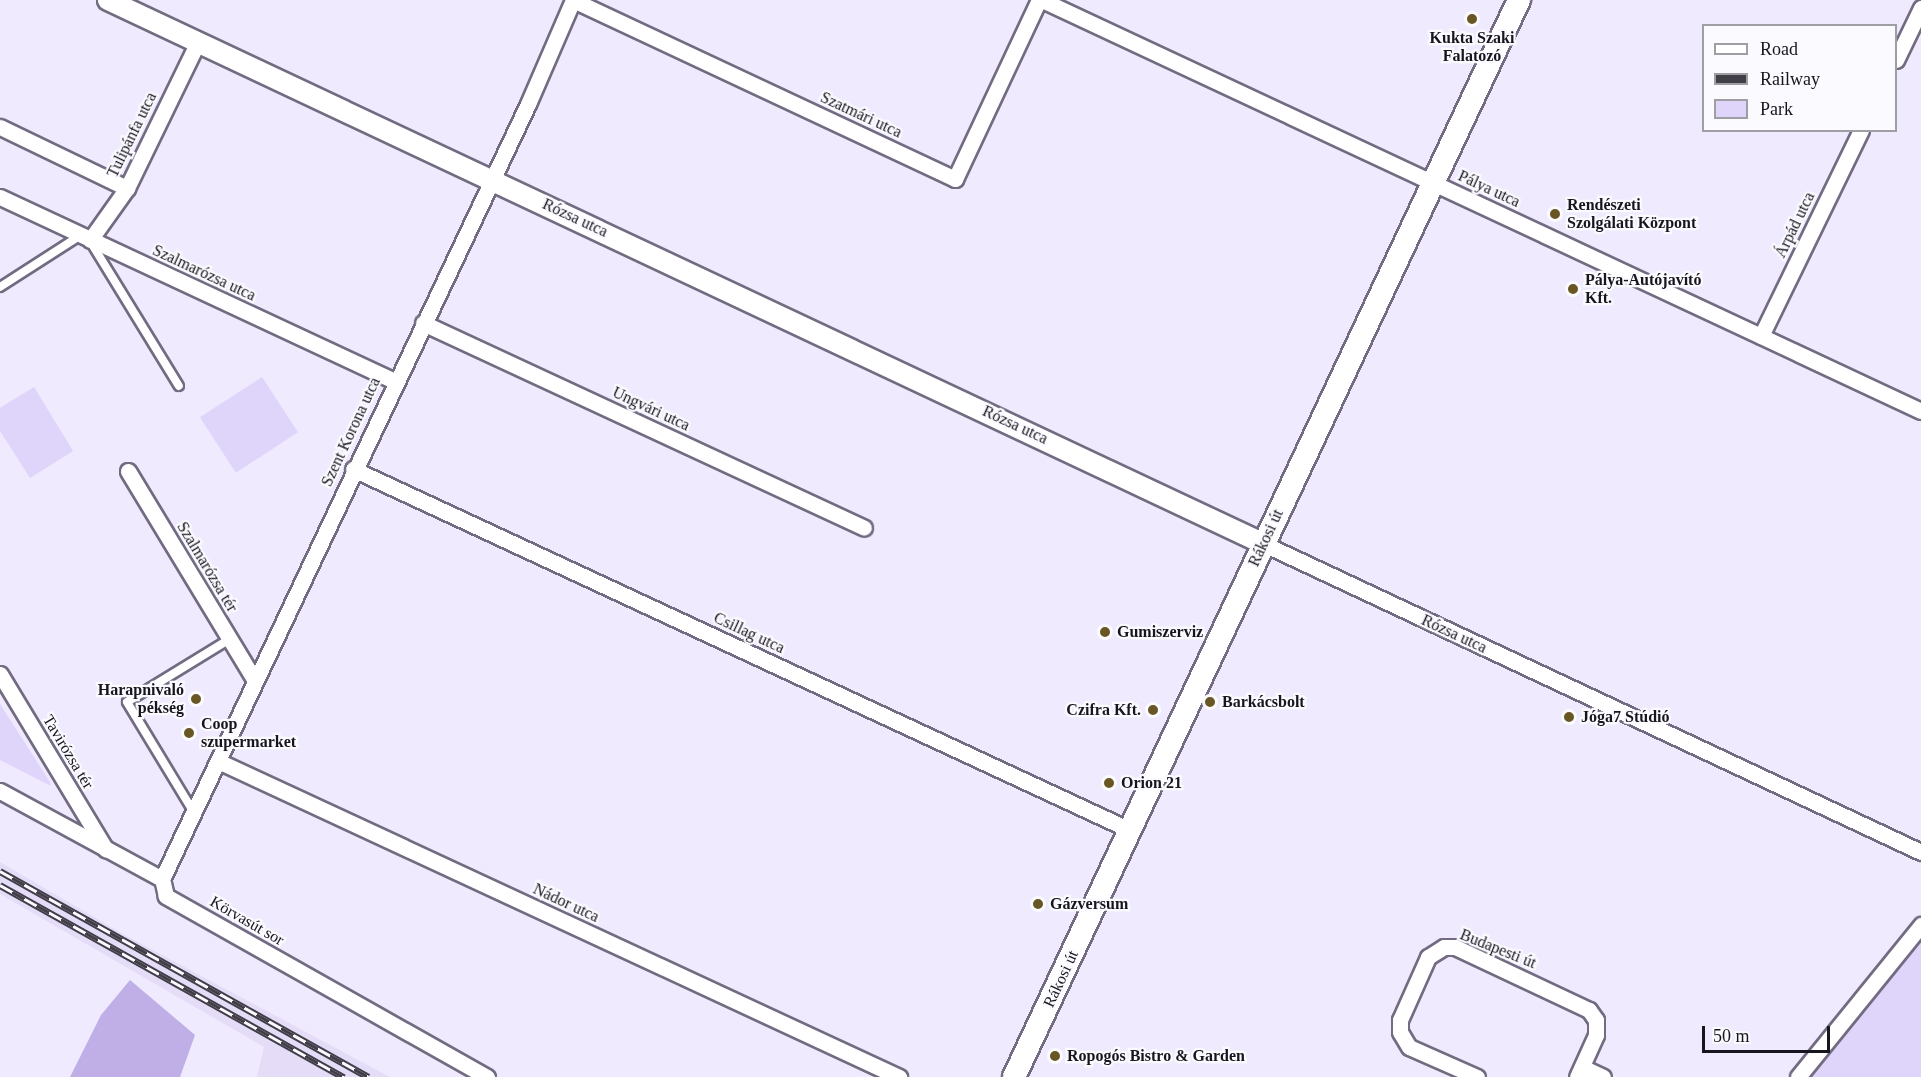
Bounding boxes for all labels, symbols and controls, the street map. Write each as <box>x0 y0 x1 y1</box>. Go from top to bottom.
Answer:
marker: Kukta Szaki Falatozó <box>1465 12 1479 26</box>
legend <box>1702 24 1897 132</box>
place label: Kukta Szaki Falatozó <box>1430 28 1514 66</box>
text: Road <box>1760 39 1798 59</box>
text: Railway <box>1760 69 1820 89</box>
street label: Szatmári utca <box>817 88 905 142</box>
street label: Tulipánfa utca <box>103 89 161 181</box>
text: Park <box>1760 99 1793 119</box>
street label: Pálya utca <box>1455 166 1523 212</box>
street label: Árpád utca <box>1771 189 1819 261</box>
street label: Rózsa utca <box>539 195 611 241</box>
place label: Rendészeti Szolgálati Központ <box>1567 195 1696 233</box>
marker: Rendészeti Szolgálati Központ <box>1548 207 1562 221</box>
street label: Szalmarózsa utca <box>149 241 259 305</box>
place label: Pálya-Autójavító Kft. <box>1585 270 1701 308</box>
marker: Pálya-Autójavító Kft. <box>1566 282 1580 296</box>
street label: Szent Korona utca <box>317 374 385 490</box>
street label: Ungvári utca <box>609 383 693 435</box>
street label: Rózsa utca <box>979 402 1051 448</box>
street label: Rákosi út <box>1244 506 1288 570</box>
street label: Szalmarózsa tér <box>173 518 241 616</box>
street label: Csillag utca <box>711 608 787 658</box>
street label: Rózsa utca <box>1418 611 1490 657</box>
place label: Gumiszerviz <box>1117 622 1203 642</box>
marker: Gumiszerviz <box>1098 625 1112 639</box>
place label: Harapnivaló pékség <box>98 680 184 718</box>
marker: Harapnivaló pékség <box>189 692 203 706</box>
place label: Barkácsbolt <box>1222 692 1305 712</box>
marker: Barkácsbolt <box>1203 695 1217 709</box>
place label: Czifra Kft. <box>1066 700 1141 720</box>
marker: Czifra Kft. <box>1146 703 1160 717</box>
place label: Jóga7 Stúdió <box>1581 707 1669 727</box>
marker: Jóga7 Stúdió <box>1562 710 1576 724</box>
street label: Tavirózsa tér <box>38 712 98 792</box>
place label: Coop szupermarket <box>201 714 296 752</box>
marker: Coop szupermarket <box>182 726 196 740</box>
place label: Orion 21 <box>1121 773 1182 793</box>
marker: Orion 21 <box>1102 776 1116 790</box>
street label: Nádor utca <box>530 879 602 927</box>
street label: Körvasút sor <box>207 892 287 950</box>
place label: Gázversum <box>1050 894 1128 914</box>
marker: Gázversum <box>1031 897 1045 911</box>
street label: Budapesti út <box>1457 925 1539 973</box>
street label: Rákosi út <box>1039 947 1083 1011</box>
scale bar <box>1705 1014 1832 1052</box>
text: 50 m <box>1713 1026 1750 1046</box>
place label: Ropogós Bistro & Garden <box>1067 1046 1245 1066</box>
marker: Ropogós Bistro & Garden <box>1048 1049 1062 1063</box>

